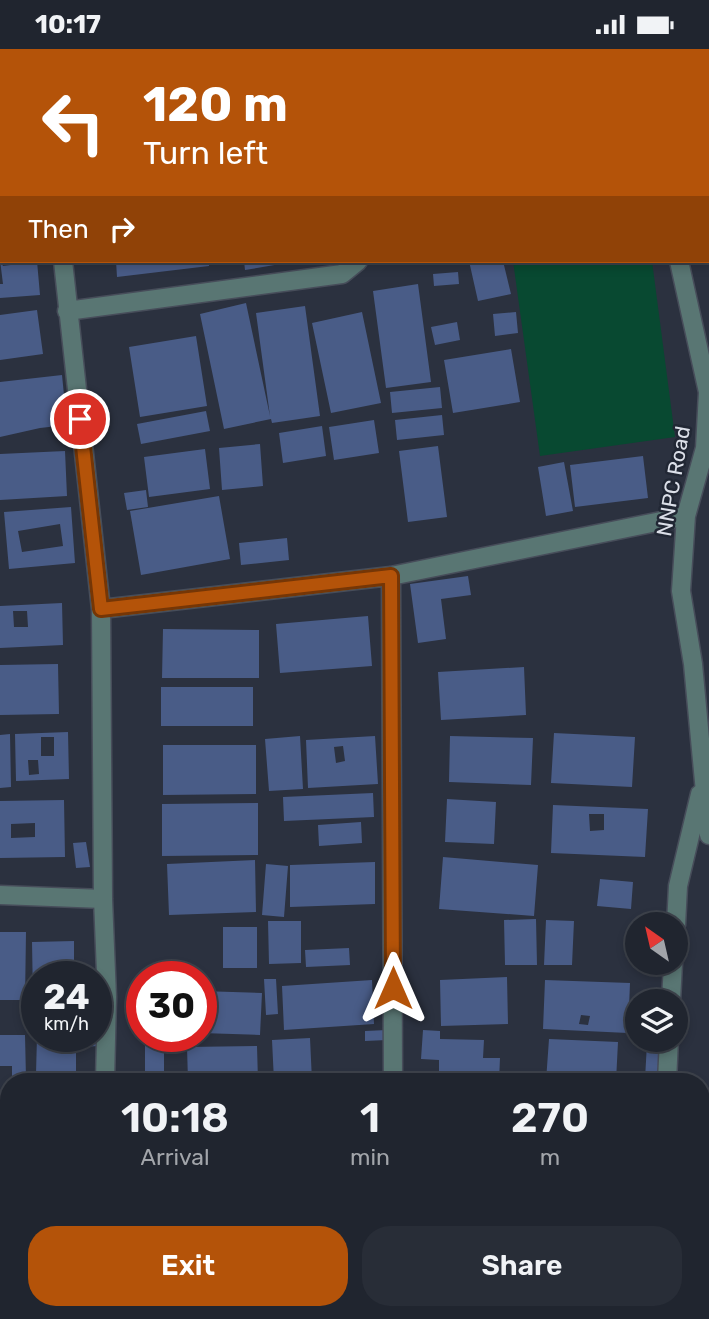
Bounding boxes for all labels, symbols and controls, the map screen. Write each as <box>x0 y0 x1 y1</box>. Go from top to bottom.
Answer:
text: 10:17 <box>35 9 101 40</box>
text: 120 m <box>143 75 288 133</box>
icon: left <box>28 77 119 168</box>
text: Turn left <box>143 134 268 172</box>
icon: right <box>103 210 141 248</box>
text: Then <box>28 214 89 245</box>
pin <box>50 389 110 449</box>
icon: arrive <box>61 400 99 438</box>
street label: NNPC Road <box>651 424 695 538</box>
north arrow <box>625 912 688 975</box>
map controls <box>625 912 688 1052</box>
position arrow <box>356 951 430 1025</box>
speed limit sign: 30 <box>126 961 217 1052</box>
text: 24 <box>43 976 90 1018</box>
button: layers <box>625 989 688 1052</box>
text: km/h <box>44 1013 89 1035</box>
text: 10:18 <box>121 1093 229 1143</box>
text: 1 <box>360 1093 380 1143</box>
text: 270 <box>511 1093 589 1143</box>
text: Arrival <box>141 1143 210 1171</box>
text: min <box>350 1143 390 1171</box>
text: m <box>540 1143 560 1171</box>
button: Exit <box>28 1226 348 1306</box>
button: Share <box>362 1226 682 1306</box>

